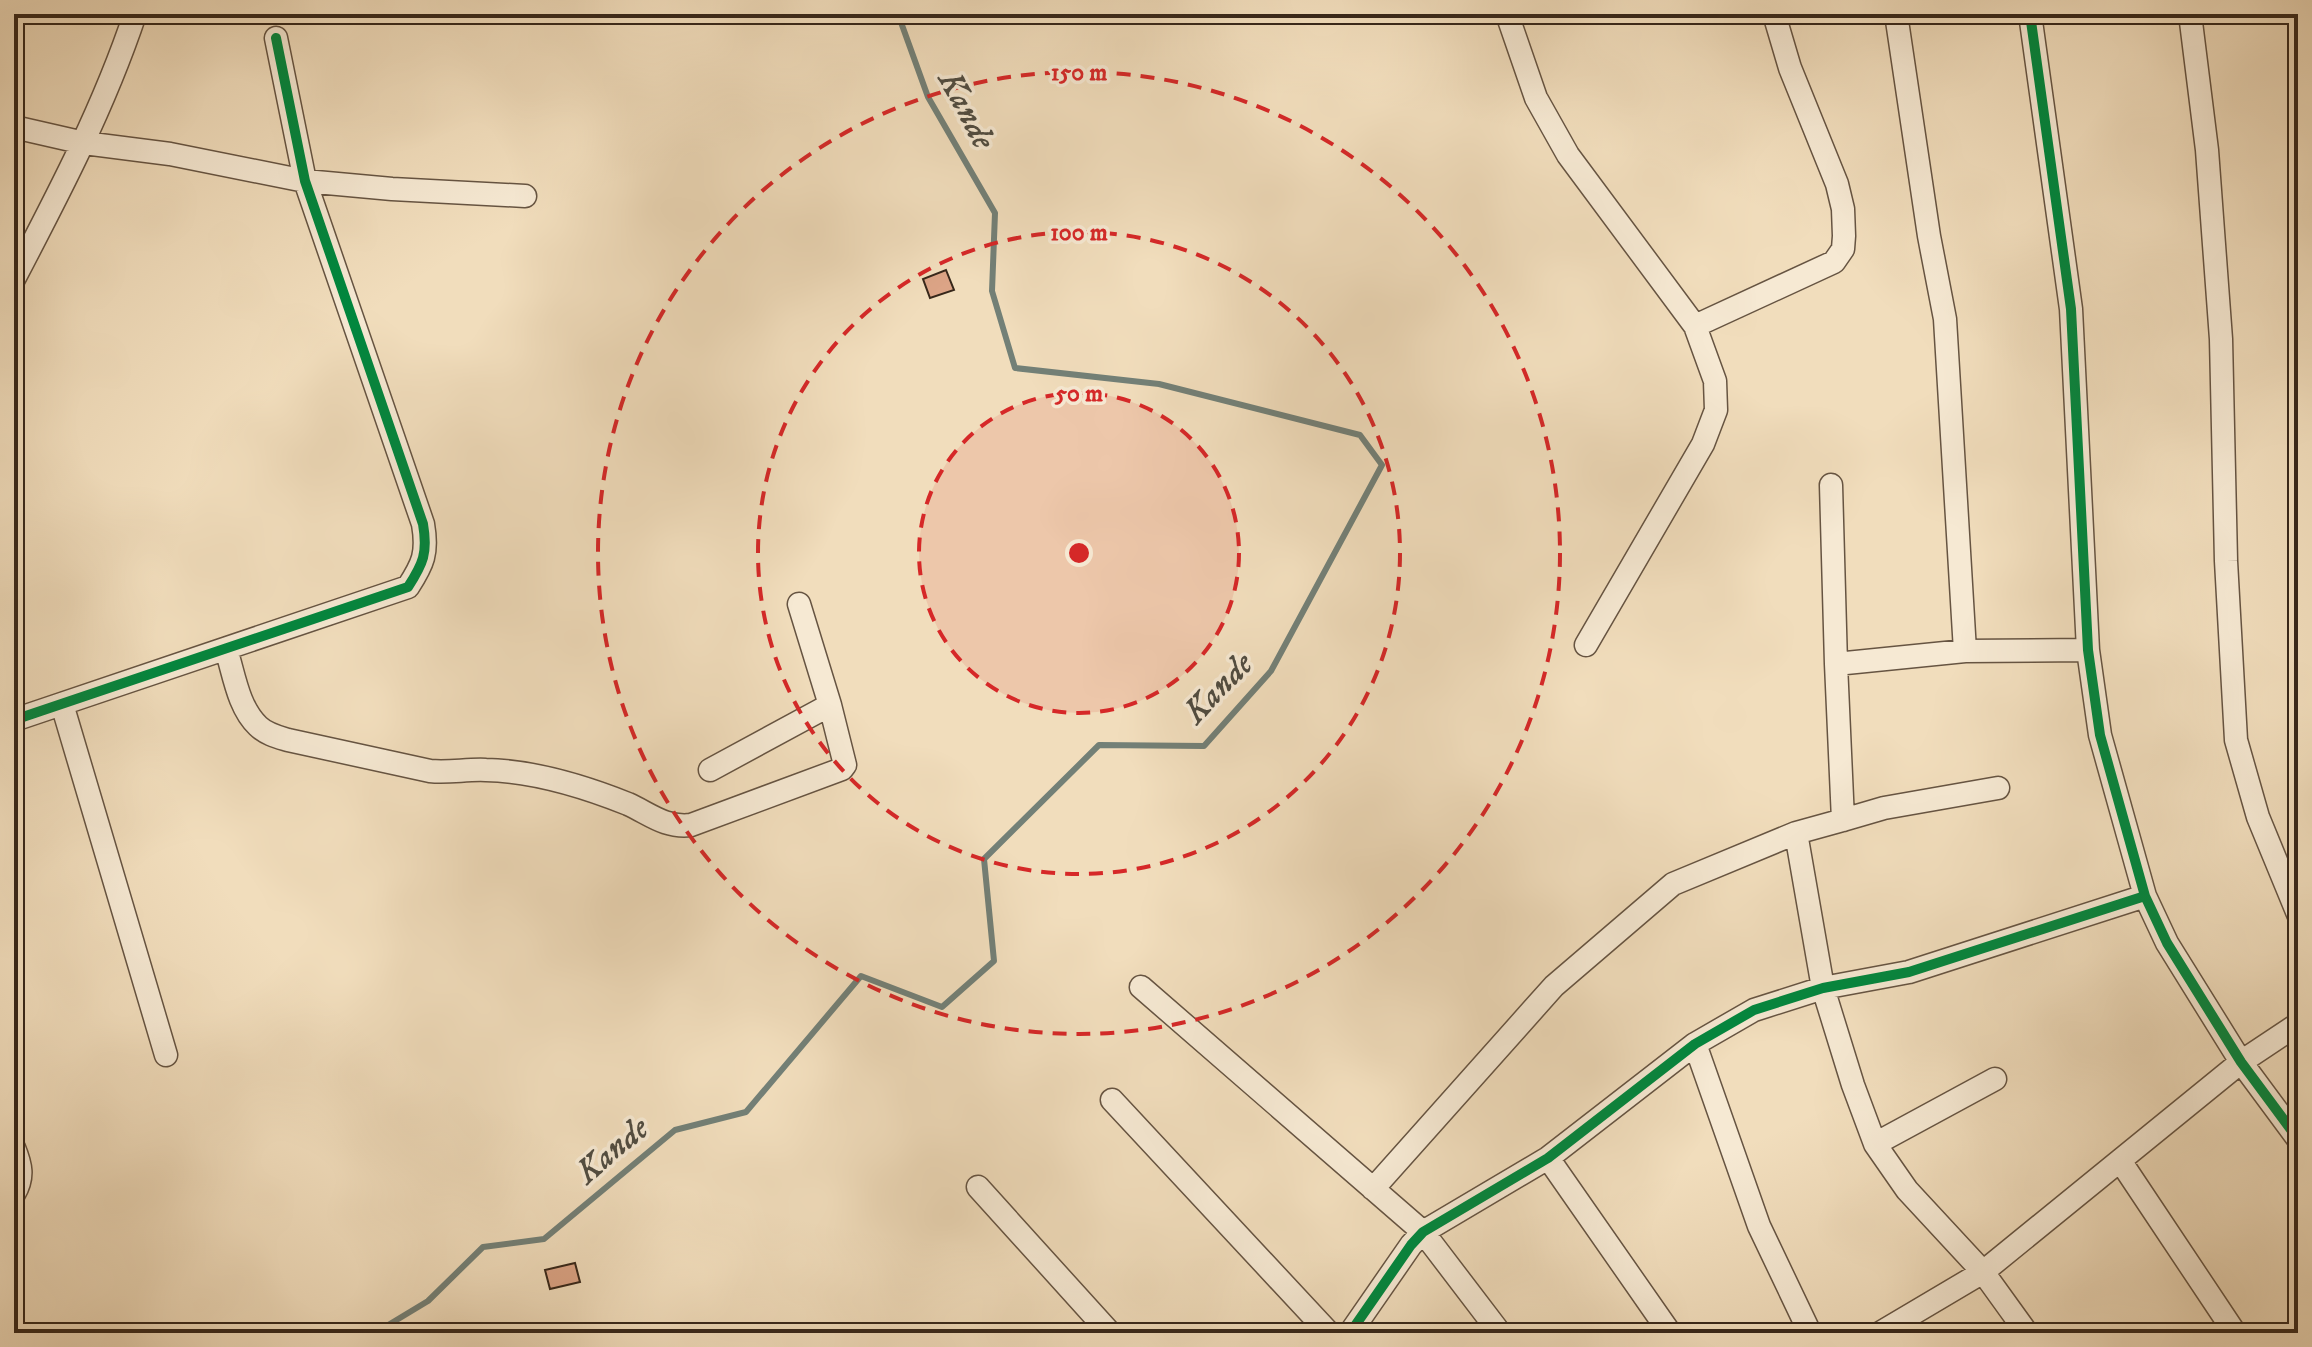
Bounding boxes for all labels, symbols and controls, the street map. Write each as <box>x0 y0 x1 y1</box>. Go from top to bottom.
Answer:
text: 150 m <box>1051 58 1107 88</box>
water label: Kande <box>928 63 1005 158</box>
text: 100 m <box>1050 218 1108 248</box>
text: 50 m <box>1054 379 1103 409</box>
centre of rings <box>1065 539 1093 567</box>
water label: Kande <box>1174 643 1263 734</box>
water label: Kande <box>566 1107 659 1194</box>

